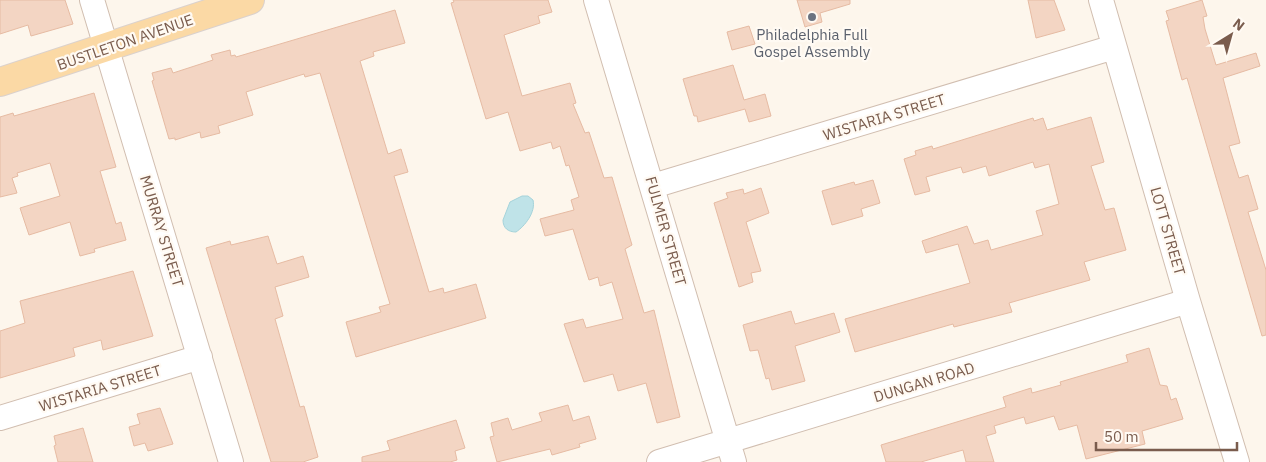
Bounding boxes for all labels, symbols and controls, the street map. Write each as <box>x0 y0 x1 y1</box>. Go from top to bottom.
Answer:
street label: BUSTLETON AVENUE <box>54 10 196 74</box>
north arrow <box>1206 10 1256 60</box>
marker: Philadelphia Full Gospel Assembly <box>806 11 818 23</box>
text: N <box>1229 14 1248 35</box>
place label: Philadelphia Full Gospel Assembly <box>754 25 871 61</box>
street label: WISTARIA STREET <box>821 89 948 145</box>
street label: MURRAY STREET <box>136 173 188 289</box>
street label: FULMER STREET <box>641 174 691 288</box>
street label: LOTT STREET <box>1146 185 1190 278</box>
street label: DUNGAN ROAD <box>871 358 977 406</box>
street label: WISTARIA STREET <box>37 360 164 416</box>
scale bar <box>1096 420 1237 452</box>
text: 50 m <box>1104 427 1139 446</box>

